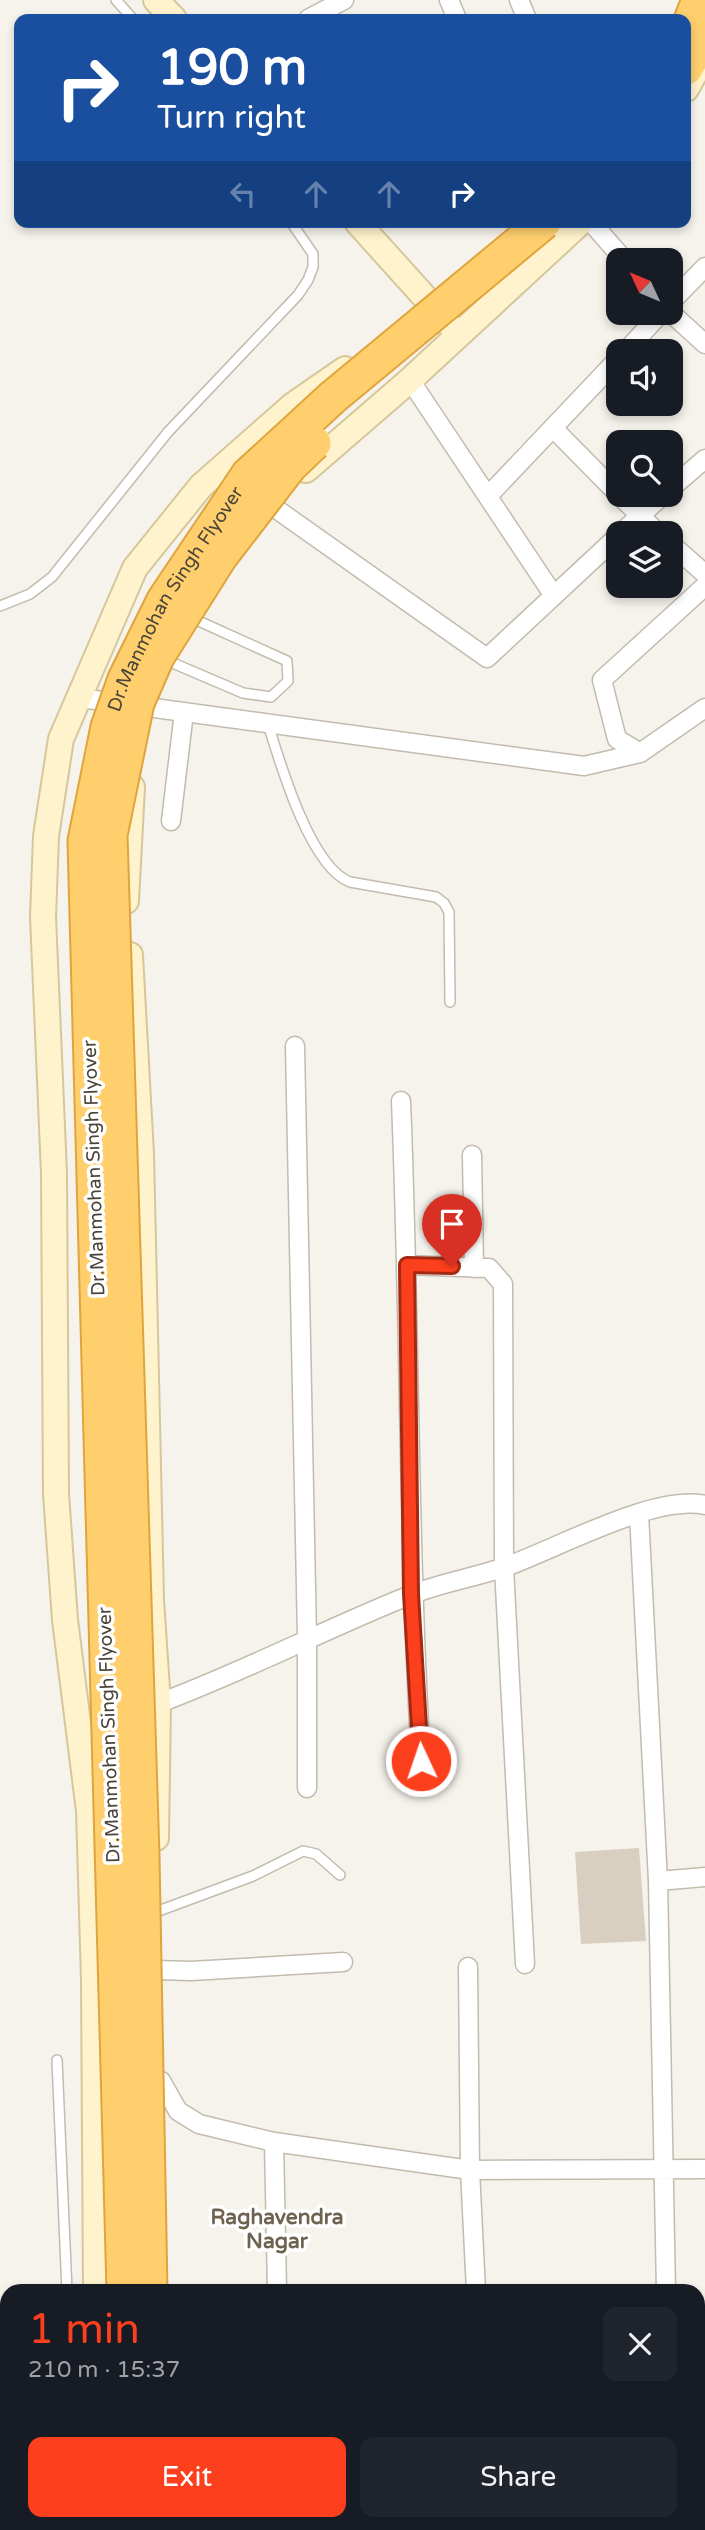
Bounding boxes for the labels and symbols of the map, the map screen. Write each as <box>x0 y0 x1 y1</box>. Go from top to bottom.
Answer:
north arrow <box>606 248 682 326</box>
street label: Dr.Manmohan Singh Flyover <box>103 482 248 715</box>
street label: Dr.Manmohan Singh Flyover <box>79 1039 109 1296</box>
pin <box>422 1194 482 1266</box>
street label: Dr.Manmohan Singh Flyover <box>94 1606 124 1863</box>
position arrow <box>384 1724 458 1798</box>
district label: Raghavendra Nagar <box>210 2205 344 2254</box>

